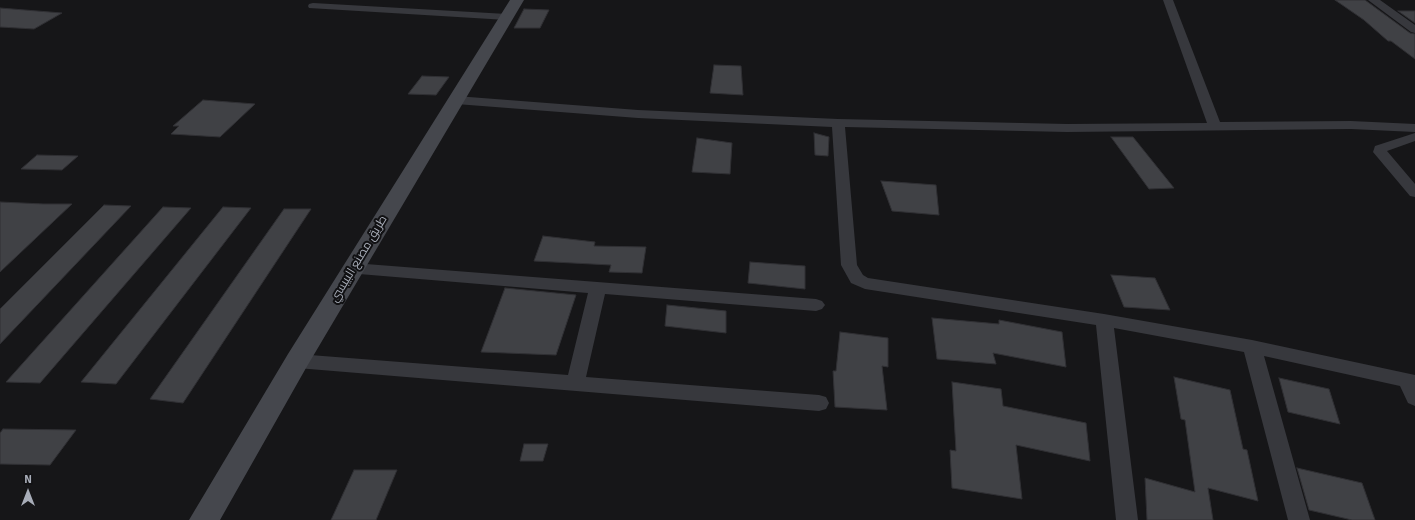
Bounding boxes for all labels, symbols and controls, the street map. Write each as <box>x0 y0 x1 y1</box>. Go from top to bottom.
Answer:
street label: طريق مصنع البيبسي <box>327 213 391 305</box>
north arrow <box>8 472 48 512</box>
text: N <box>24 473 32 486</box>

